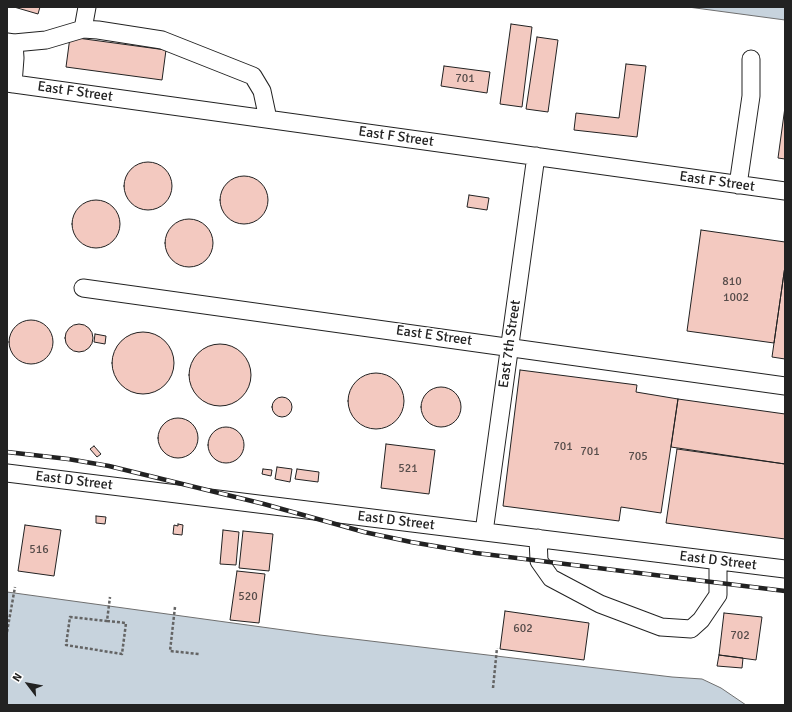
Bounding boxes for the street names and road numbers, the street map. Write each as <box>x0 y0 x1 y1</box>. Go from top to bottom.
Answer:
street label: East F Street <box>36 78 114 106</box>
street label: East F Street <box>357 123 435 151</box>
street label: East F Street <box>678 168 756 196</box>
street label: East 7th Street <box>496 299 524 389</box>
street label: East E Street <box>395 322 473 350</box>
street label: East D Street <box>34 468 114 494</box>
street label: East D Street <box>356 508 436 534</box>
street label: East D Street <box>678 548 758 574</box>

